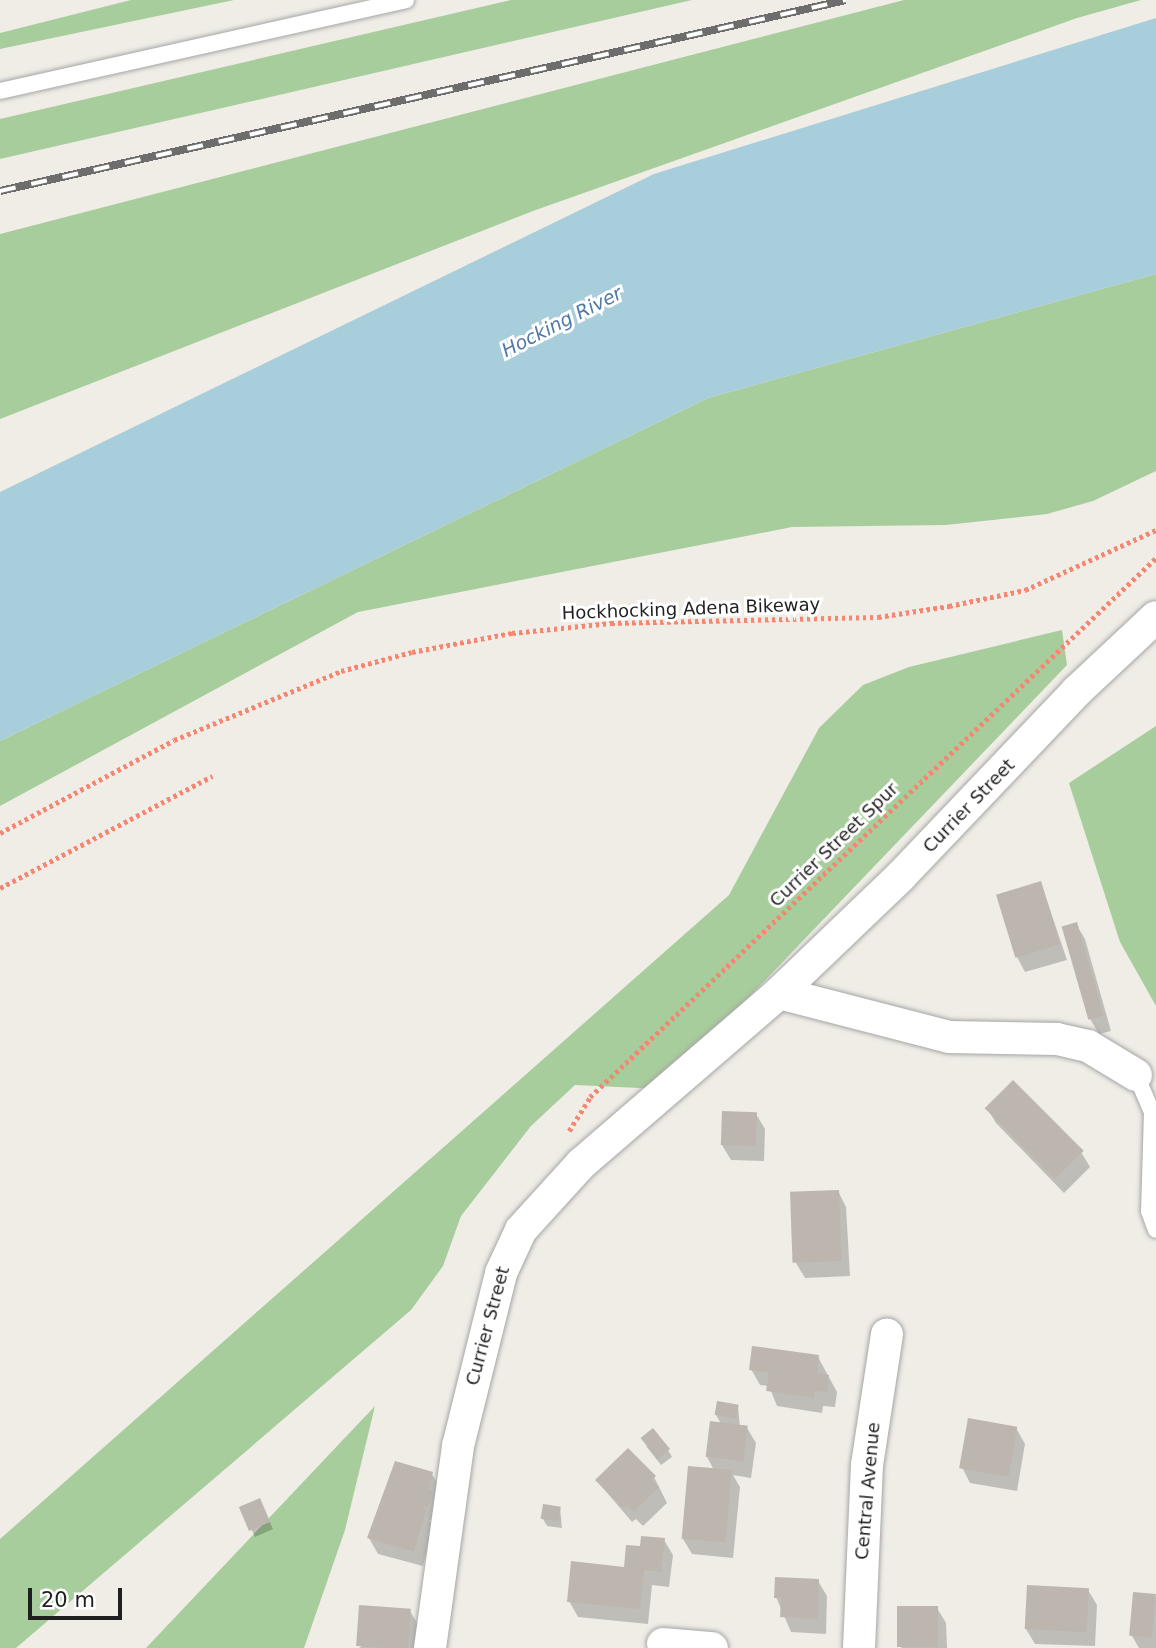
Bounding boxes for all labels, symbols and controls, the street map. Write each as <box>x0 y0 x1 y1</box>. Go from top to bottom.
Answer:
water label: Hocking River <box>498 282 626 362</box>
street label: Hockhocking Adena Bikeway <box>561 594 821 624</box>
street label: Currier Street <box>919 754 1019 858</box>
street label: Currier Street Spur <box>765 778 903 912</box>
street label: Currier Street <box>462 1264 514 1388</box>
street label: Central Avenue <box>851 1421 885 1561</box>
scale bar <box>32 1574 126 1618</box>
text: 20 m <box>41 1588 95 1612</box>

